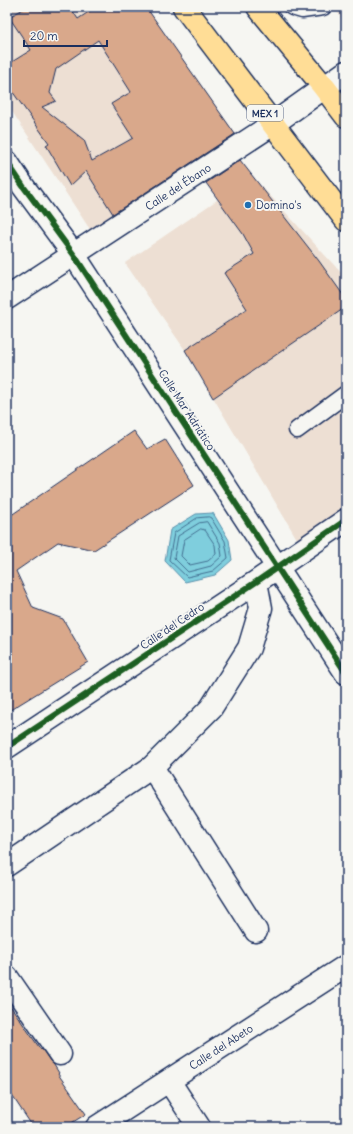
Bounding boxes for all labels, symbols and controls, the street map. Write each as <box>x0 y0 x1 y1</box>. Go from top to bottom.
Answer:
scale bar <box>24 22 107 48</box>
text: 20 m <box>30 28 58 43</box>
road number: MEX 1 <box>247 105 283 121</box>
street label: Calle del Ébano <box>142 160 214 213</box>
place label: Domino's <box>256 198 302 212</box>
marker: Domino's <box>243 200 253 210</box>
street label: Calle Mar Adriático <box>156 367 218 453</box>
street label: Calle del Cedro <box>137 599 207 653</box>
street label: Calle del Abeto <box>186 1021 256 1073</box>

